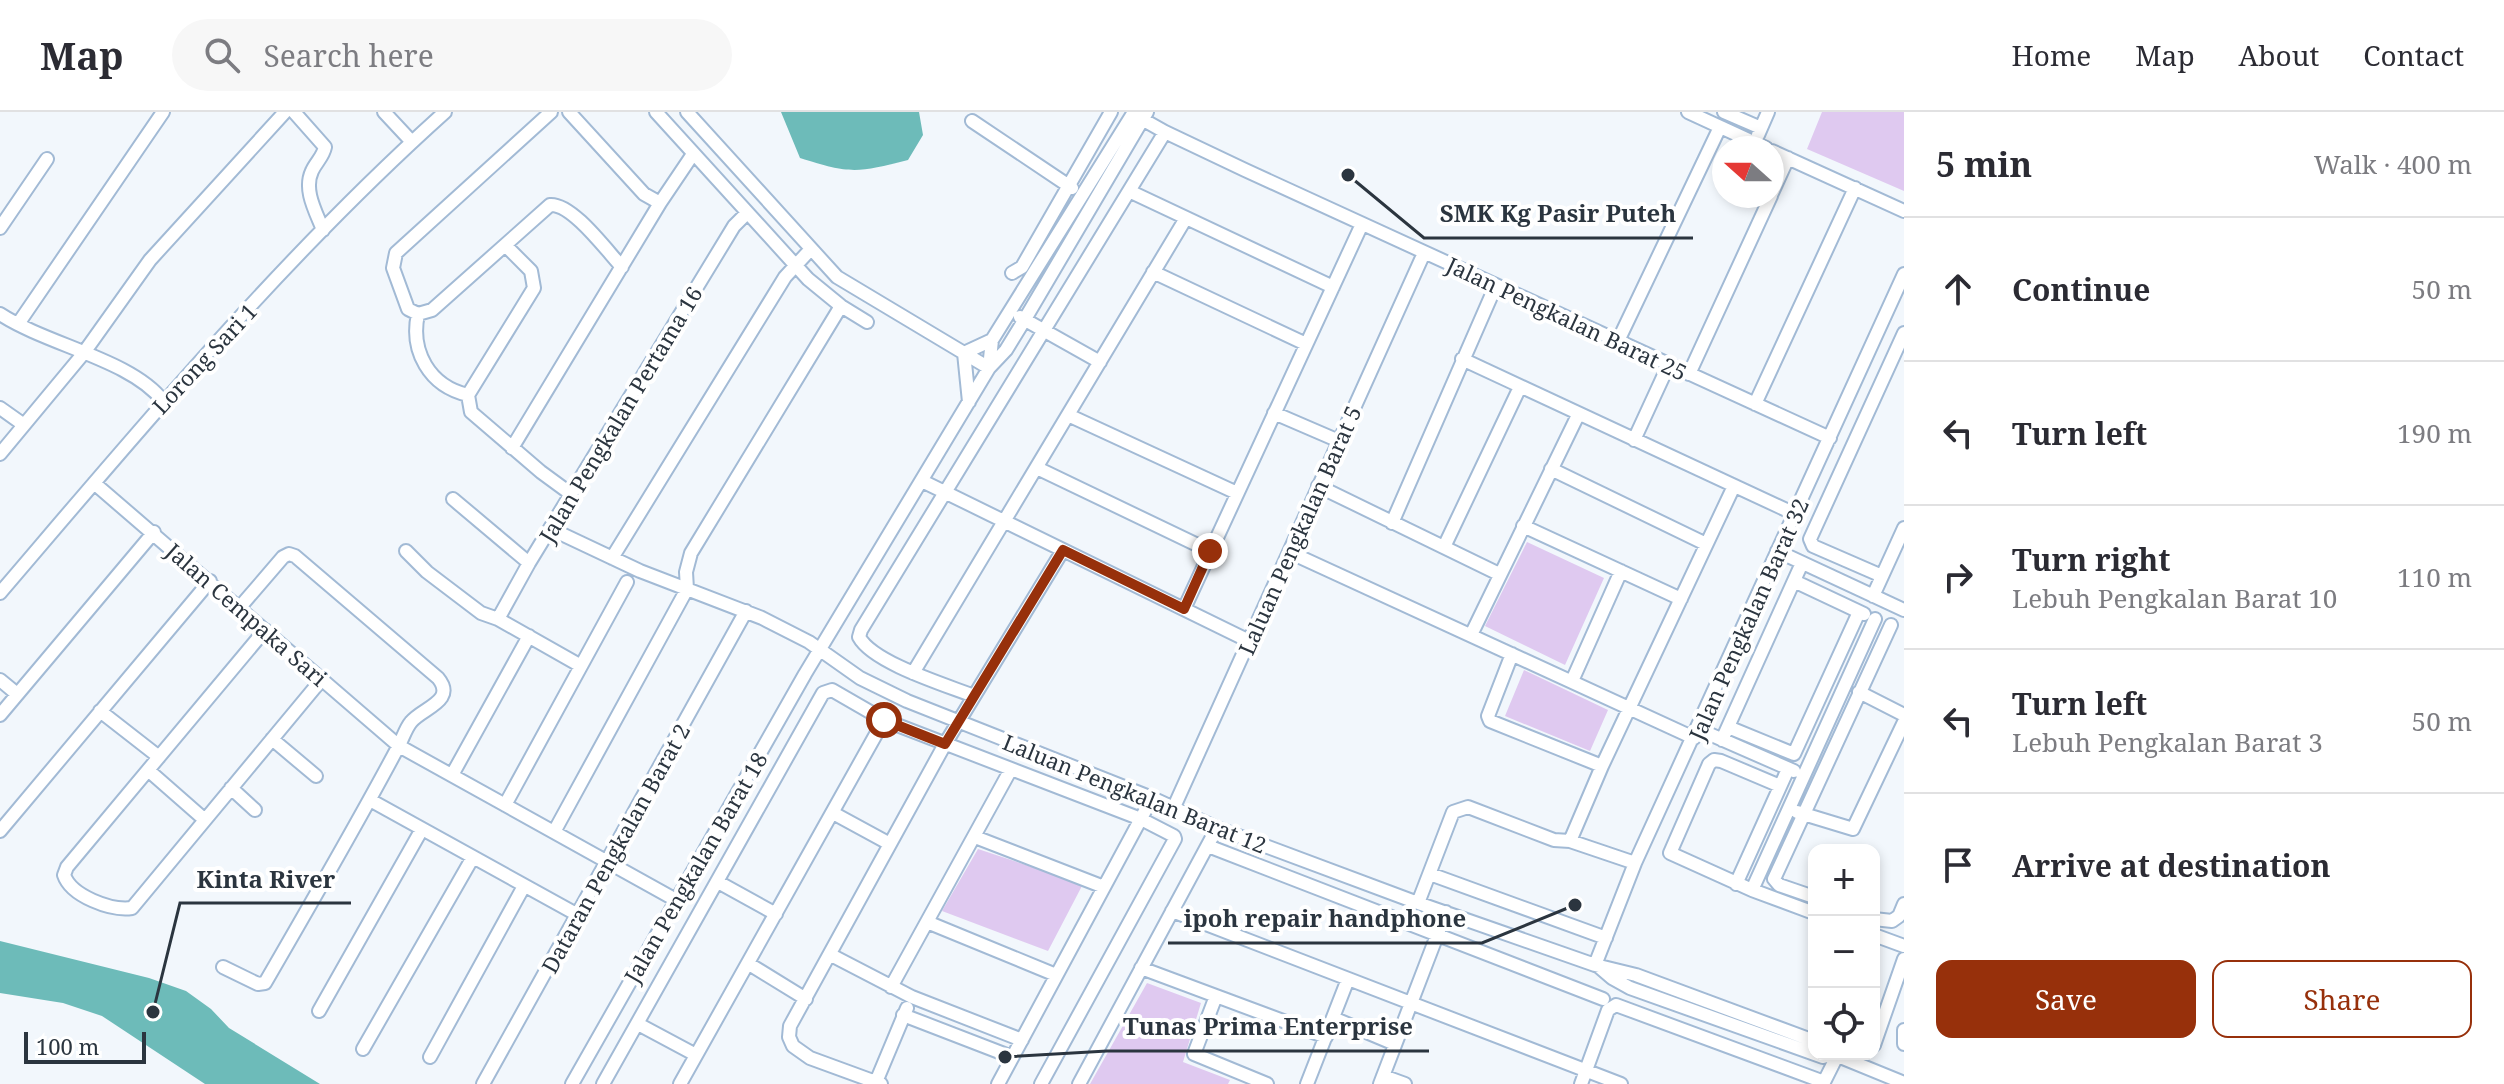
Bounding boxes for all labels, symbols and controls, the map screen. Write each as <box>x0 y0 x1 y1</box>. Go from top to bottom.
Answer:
search box <box>172 19 732 91</box>
text: Map <box>40 29 124 81</box>
icon: search <box>200 33 244 77</box>
text: Search here <box>264 35 434 76</box>
text: Home <box>2012 36 2091 74</box>
text: Map <box>2135 36 2195 74</box>
text: About <box>2239 36 2319 74</box>
text: Contact <box>2363 36 2464 74</box>
north arrow <box>1712 136 1784 208</box>
text: 5 min <box>1936 141 2032 187</box>
text: Walk · 400 m <box>2314 146 2472 182</box>
callout: SMK Kg Pasir Puteh <box>1424 190 1693 238</box>
text: SMK Kg Pasir Puteh <box>1440 196 1676 229</box>
street label: Jalan Pengkalan Barat 25 <box>1441 249 1692 387</box>
icon: ahead <box>1936 267 1980 311</box>
text: Continue <box>2012 269 2150 310</box>
text: 50 m <box>2412 271 2472 307</box>
street label: Jalan Pengkalan Pertama 16 <box>531 280 709 549</box>
street label: Lorong Sari 1 <box>145 296 263 420</box>
street label: Laluan Pengkalan Barat 5 <box>1230 401 1368 659</box>
icon: left <box>1936 411 1980 455</box>
text: Turn left <box>2012 413 2147 454</box>
text: 190 m <box>2397 415 2472 451</box>
street label: Jalan Pengkalan Barat 32 <box>1681 493 1815 746</box>
route end <box>1192 533 1228 569</box>
street label: Jalan Cempaka Sari <box>159 535 334 692</box>
text: Turn right <box>2012 539 2170 580</box>
icon: right <box>1936 555 1980 599</box>
text: 110 m <box>2397 559 2472 595</box>
text: Lebuh Pengkalan Barat 10 <box>2012 580 2337 616</box>
text: Turn left <box>2012 683 2147 724</box>
icon: left <box>1936 699 1980 743</box>
route start <box>866 702 902 738</box>
text: 50 m <box>2412 703 2472 739</box>
street label: Dataran Pengkalan Barat 2 <box>534 718 696 978</box>
text: Lebuh Pengkalan Barat 3 <box>2012 724 2323 760</box>
street label: Laluan Pengkalan Barat 12 <box>999 726 1271 860</box>
street label: Jalan Pengkalan Barat 18 <box>616 746 773 989</box>
icon: arrive <box>1936 843 1980 887</box>
map controls <box>1808 844 1880 1060</box>
button: + <box>1808 844 1880 916</box>
text: Arrive at destination <box>2012 845 2331 886</box>
callout: Kinta River <box>180 855 351 903</box>
text: Kinta River <box>197 862 336 895</box>
callout: ipoh repair handphone <box>1168 895 1482 943</box>
text: ipoh repair handphone <box>1184 901 1466 934</box>
button: − <box>1808 916 1880 988</box>
button: Save <box>1936 960 2196 1038</box>
button: Share <box>2212 960 2472 1038</box>
button: locate <box>1808 988 1880 1060</box>
callout: Tunas Prima Enterprise <box>1107 1003 1429 1051</box>
text: Tunas Prima Enterprise <box>1123 1009 1413 1042</box>
scale bar <box>24 1028 146 1064</box>
text: 100 m <box>36 1031 99 1061</box>

